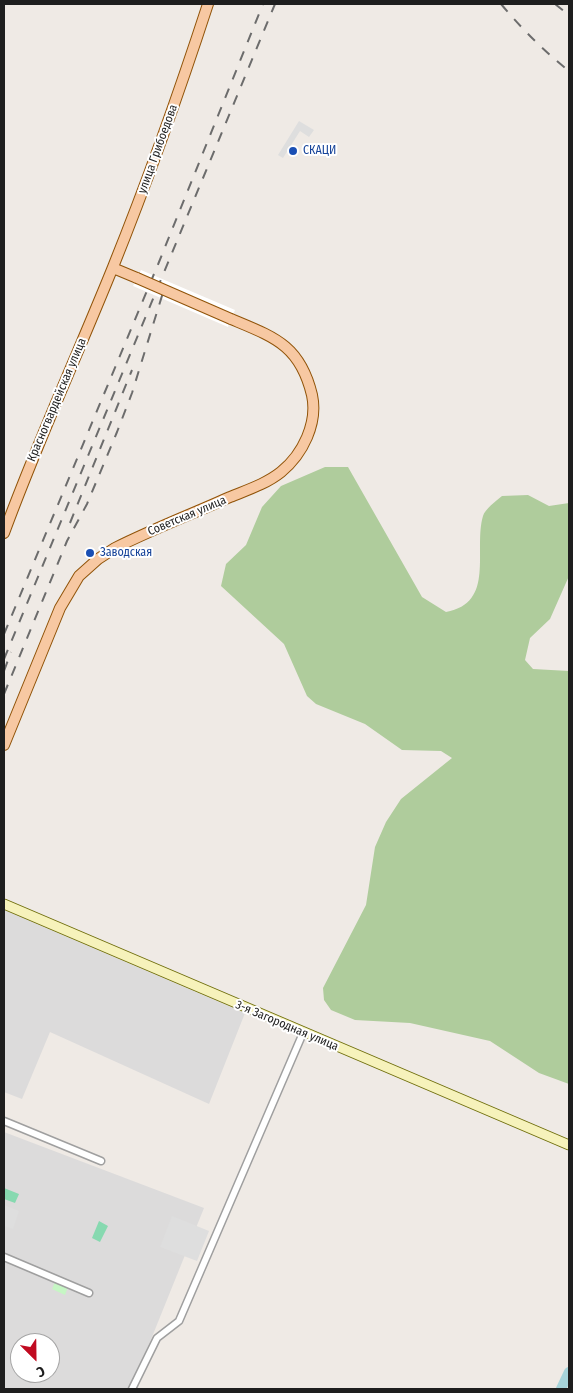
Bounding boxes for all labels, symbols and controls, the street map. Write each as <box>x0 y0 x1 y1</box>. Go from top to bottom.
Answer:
street label: улица Грибоедова <box>135 103 181 195</box>
place label: СКАЦИ <box>303 144 336 158</box>
marker: СКАЦИ <box>287 145 299 157</box>
street label: Красногвардейская улица <box>24 336 90 464</box>
street label: Советская улица <box>146 493 228 539</box>
place label: Заводская <box>100 546 152 560</box>
marker: Заводская <box>84 547 96 559</box>
street label: 3-я Загородная улица <box>233 998 341 1054</box>
north arrow <box>10 1333 60 1383</box>
text: С <box>34 1362 47 1381</box>

